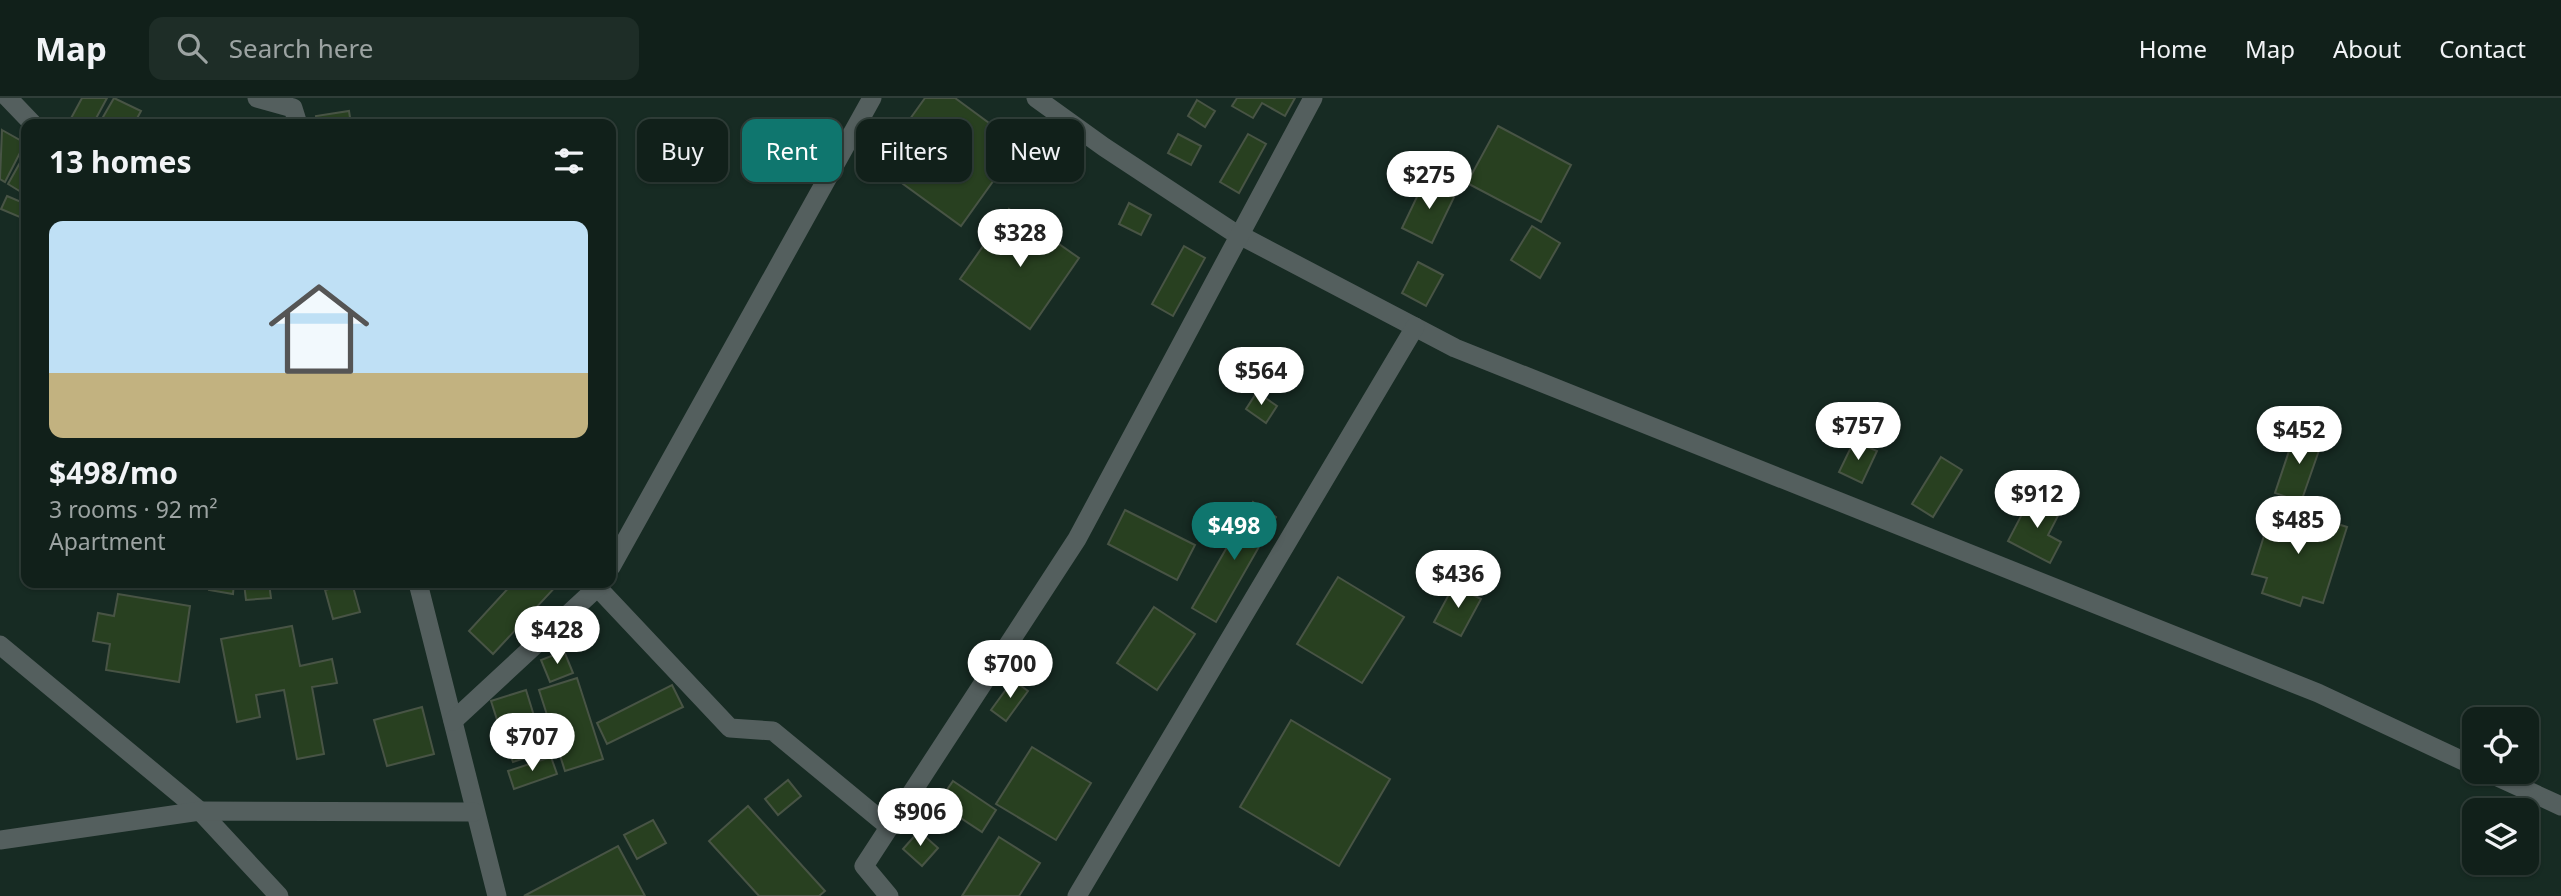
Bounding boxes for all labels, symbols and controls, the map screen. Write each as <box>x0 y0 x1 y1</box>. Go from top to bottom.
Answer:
search box <box>149 17 639 80</box>
text: Map <box>35 26 107 71</box>
icon: search <box>173 29 211 67</box>
text: Search here <box>229 30 373 66</box>
text: Home <box>2139 32 2207 65</box>
text: Map <box>2245 32 2295 65</box>
text: About <box>2333 32 2401 65</box>
text: Contact <box>2439 32 2526 65</box>
chip: Buy <box>637 119 728 182</box>
chip: Rent <box>742 119 842 182</box>
chip: Filters <box>856 119 972 182</box>
chip: New <box>986 119 1084 182</box>
text: 13 homes <box>49 141 192 182</box>
icon: filters <box>550 142 588 180</box>
pin: $275 <box>1388 152 1470 211</box>
text: $275 <box>1403 158 1455 190</box>
pin: $328 <box>979 209 1061 269</box>
text: $328 <box>994 216 1046 248</box>
icon: home <box>256 266 382 392</box>
pin: $564 <box>1220 348 1302 407</box>
text: $564 <box>1235 354 1287 386</box>
pin: $757 <box>1817 402 1899 462</box>
pin: $452 <box>2258 406 2340 466</box>
text: $757 <box>1832 409 1884 441</box>
text: $452 <box>2273 413 2325 445</box>
text: $498/mo <box>49 452 178 493</box>
pin: $912 <box>1996 470 2078 530</box>
text: $912 <box>2011 477 2063 509</box>
text: 3 rooms · 92 m² <box>49 493 218 525</box>
pin: $485 <box>2257 496 2339 556</box>
pin: $498 <box>1193 503 1275 562</box>
text: $485 <box>2272 503 2324 535</box>
text: $498 <box>1208 509 1260 541</box>
text: Apartment <box>49 525 166 557</box>
pin: $436 <box>1417 550 1499 610</box>
text: $436 <box>1432 557 1484 589</box>
pin: $428 <box>516 606 598 666</box>
text: $428 <box>531 613 583 645</box>
pin: $700 <box>969 640 1051 700</box>
text: $700 <box>984 647 1036 679</box>
map controls <box>2462 707 2539 875</box>
button: locate <box>2462 707 2539 784</box>
pin: $707 <box>491 714 573 773</box>
text: $707 <box>506 720 558 752</box>
pin: $906 <box>879 788 961 848</box>
text: $906 <box>894 795 946 827</box>
button: layers <box>2462 798 2539 875</box>

